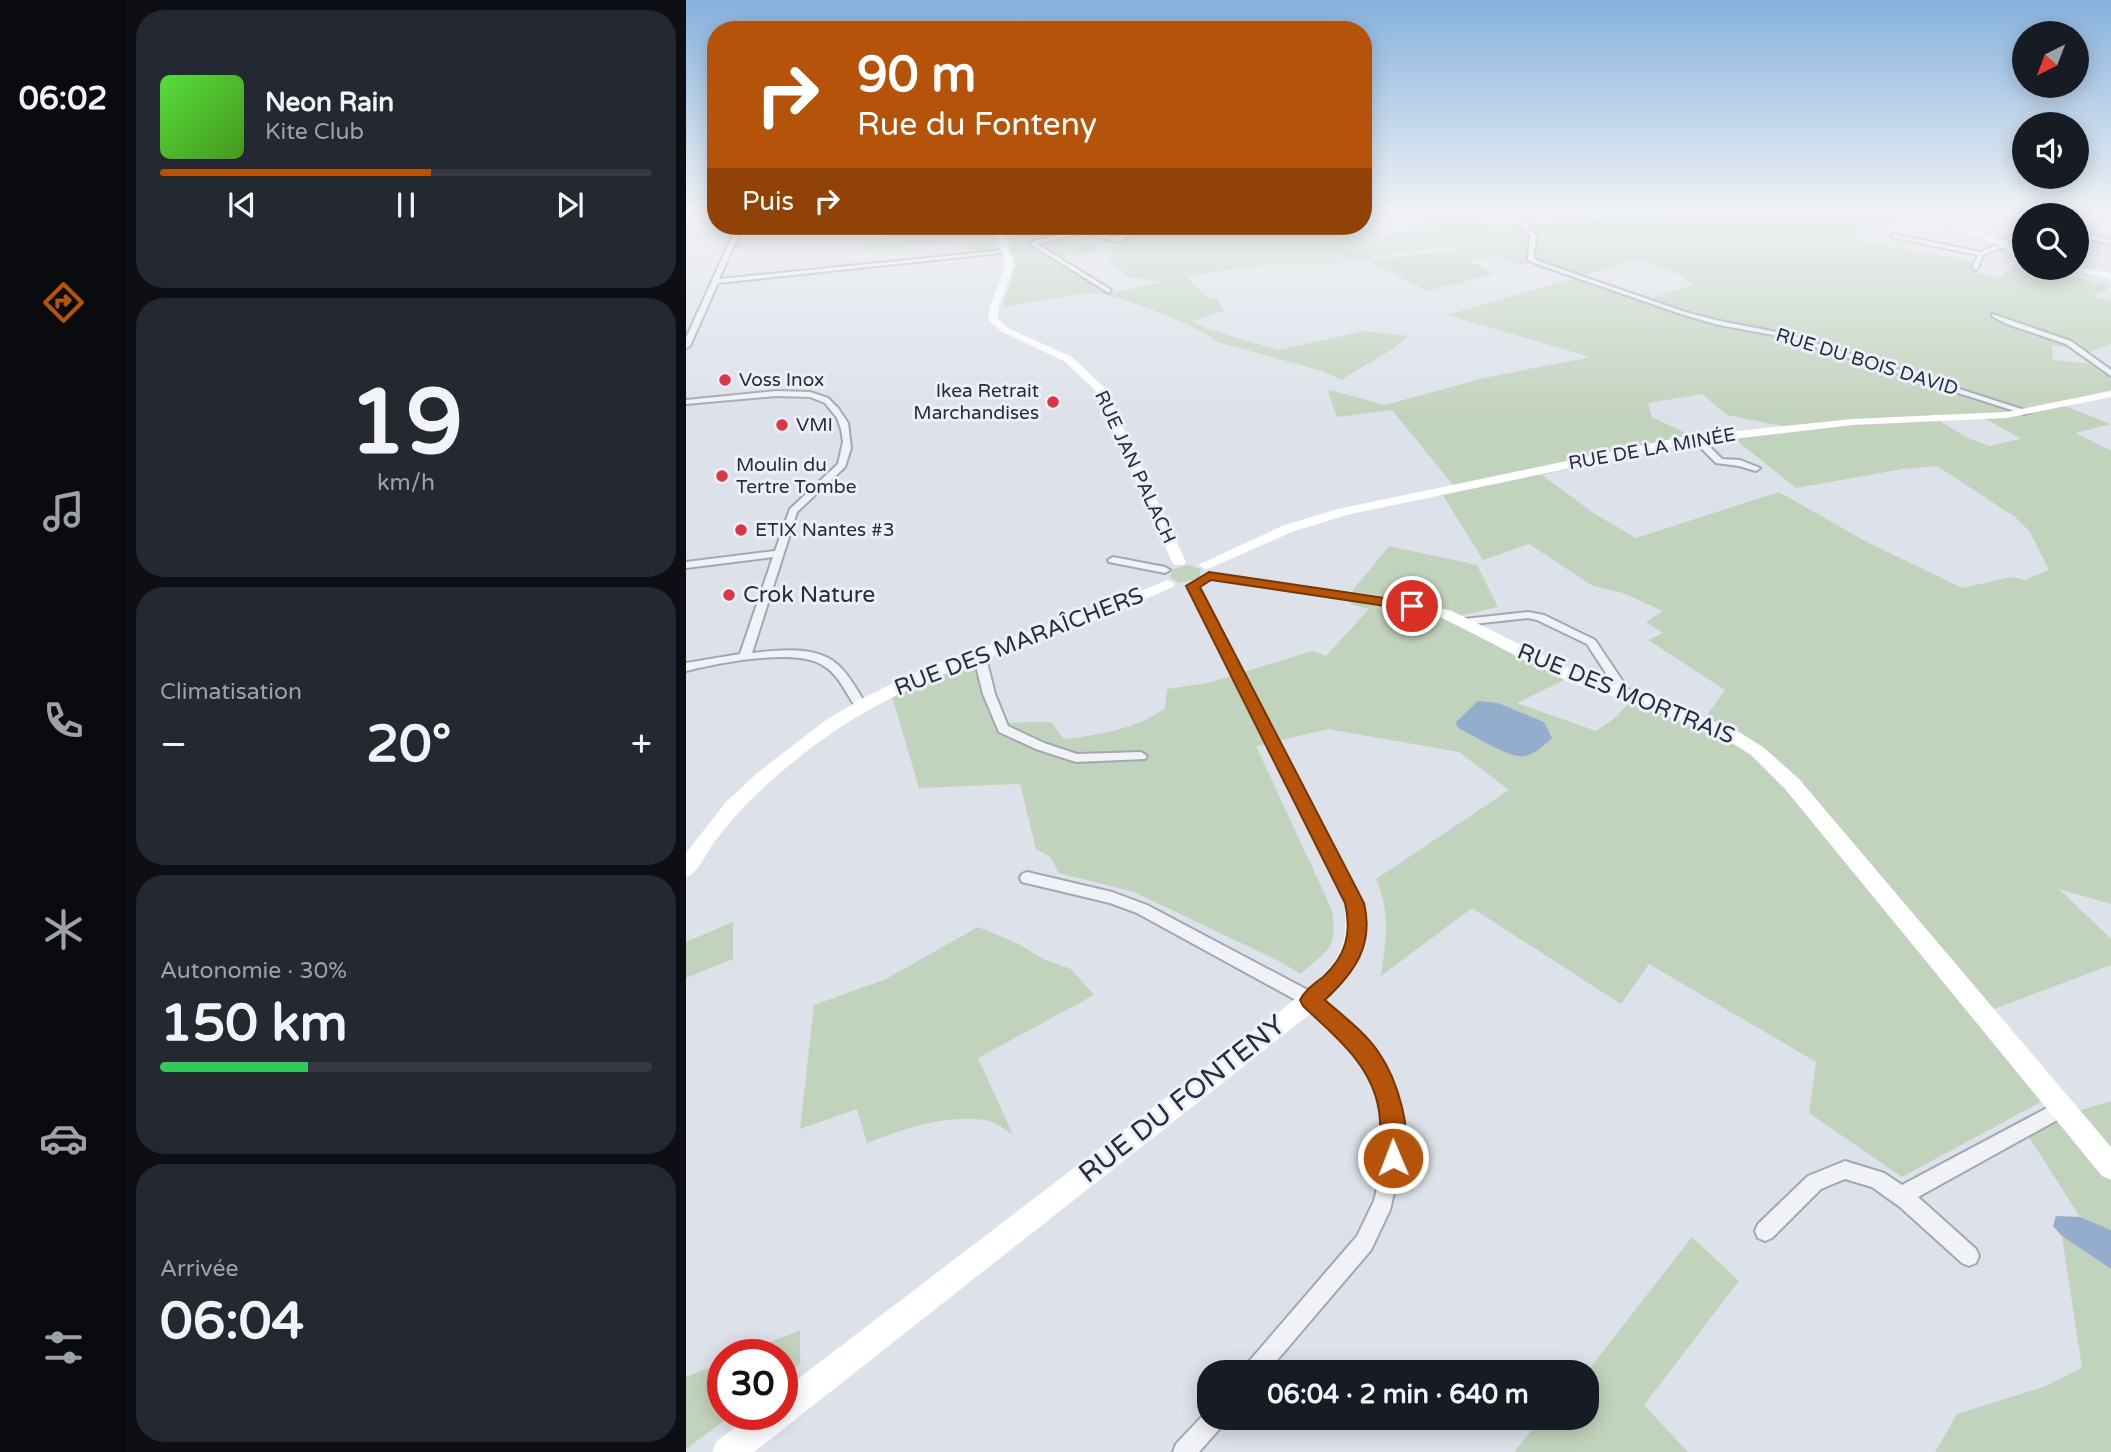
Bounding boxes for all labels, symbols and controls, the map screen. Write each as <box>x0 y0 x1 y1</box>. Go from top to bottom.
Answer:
north arrow <box>2012 21 2090 98</box>
map controls <box>2012 21 2089 280</box>
text: 90 m <box>857 46 976 105</box>
icon: right <box>742 49 833 140</box>
text: 06:02 <box>19 80 107 118</box>
text: Neon Rain <box>265 87 394 118</box>
text: Rue du Fonteny <box>857 106 1097 144</box>
button: sound <box>2012 112 2089 189</box>
text: Kite Club <box>265 118 364 146</box>
icon: right <box>808 182 846 220</box>
icon: previous <box>223 186 261 224</box>
icon: pause <box>387 186 425 224</box>
icon: next <box>551 186 589 224</box>
text: Puis <box>742 186 794 217</box>
button: search <box>2012 203 2089 280</box>
icon: directions <box>39 278 88 327</box>
street label: RUE DU BOIS DAVID <box>1773 324 1961 400</box>
text: 19 <box>349 368 463 478</box>
place label: Voss Inox <box>739 369 824 391</box>
marker: Voss Inox <box>717 372 733 388</box>
place label: Ikea Retrait Marchandises <box>913 380 1039 424</box>
street label: RUE JAN PALACH <box>1090 387 1180 547</box>
marker: Ikea Retrait Marchandises <box>1045 394 1061 410</box>
place label: VMI <box>796 414 833 436</box>
marker: VMI <box>774 417 790 433</box>
street label: RUE DE LA MINÉE <box>1567 423 1737 475</box>
place label: Moulin du Tertre Tombe <box>736 454 856 498</box>
marker: Moulin du Tertre Tombe <box>714 468 730 484</box>
text: km/h <box>377 469 435 497</box>
icon: music <box>39 487 88 536</box>
place label: ETIX Nantes #3 <box>755 519 895 541</box>
marker: ETIX Nantes #3 <box>733 522 749 538</box>
pin <box>1382 576 1442 636</box>
place label: Crok Nature <box>743 581 875 609</box>
street label: RUE DES MARAÎCHERS <box>890 582 1148 702</box>
marker: Crok Nature <box>721 587 737 603</box>
icon: arrive <box>1393 587 1431 625</box>
street label: RUE DES MORTRAIS <box>1513 638 1739 750</box>
text: Climatisation <box>160 678 302 706</box>
icon: phone <box>39 696 88 745</box>
text: 20° <box>366 713 451 776</box>
text: − <box>160 722 187 768</box>
text: + <box>631 722 652 768</box>
icon: climate <box>39 905 88 954</box>
text: Autonomie · 30% <box>160 957 347 985</box>
text: 150 km <box>160 992 348 1055</box>
street label: RUE DU FONTENY <box>1072 1008 1292 1190</box>
icon: car <box>39 1114 88 1163</box>
position arrow <box>1356 1121 1430 1195</box>
text: Arrivée <box>160 1255 238 1283</box>
text: 06:04 <box>160 1290 304 1353</box>
icon: filters <box>39 1323 88 1372</box>
speed limit sign: 30 <box>707 1339 798 1430</box>
text: 06:04 · 2 min · 640 m <box>1267 1379 1529 1410</box>

